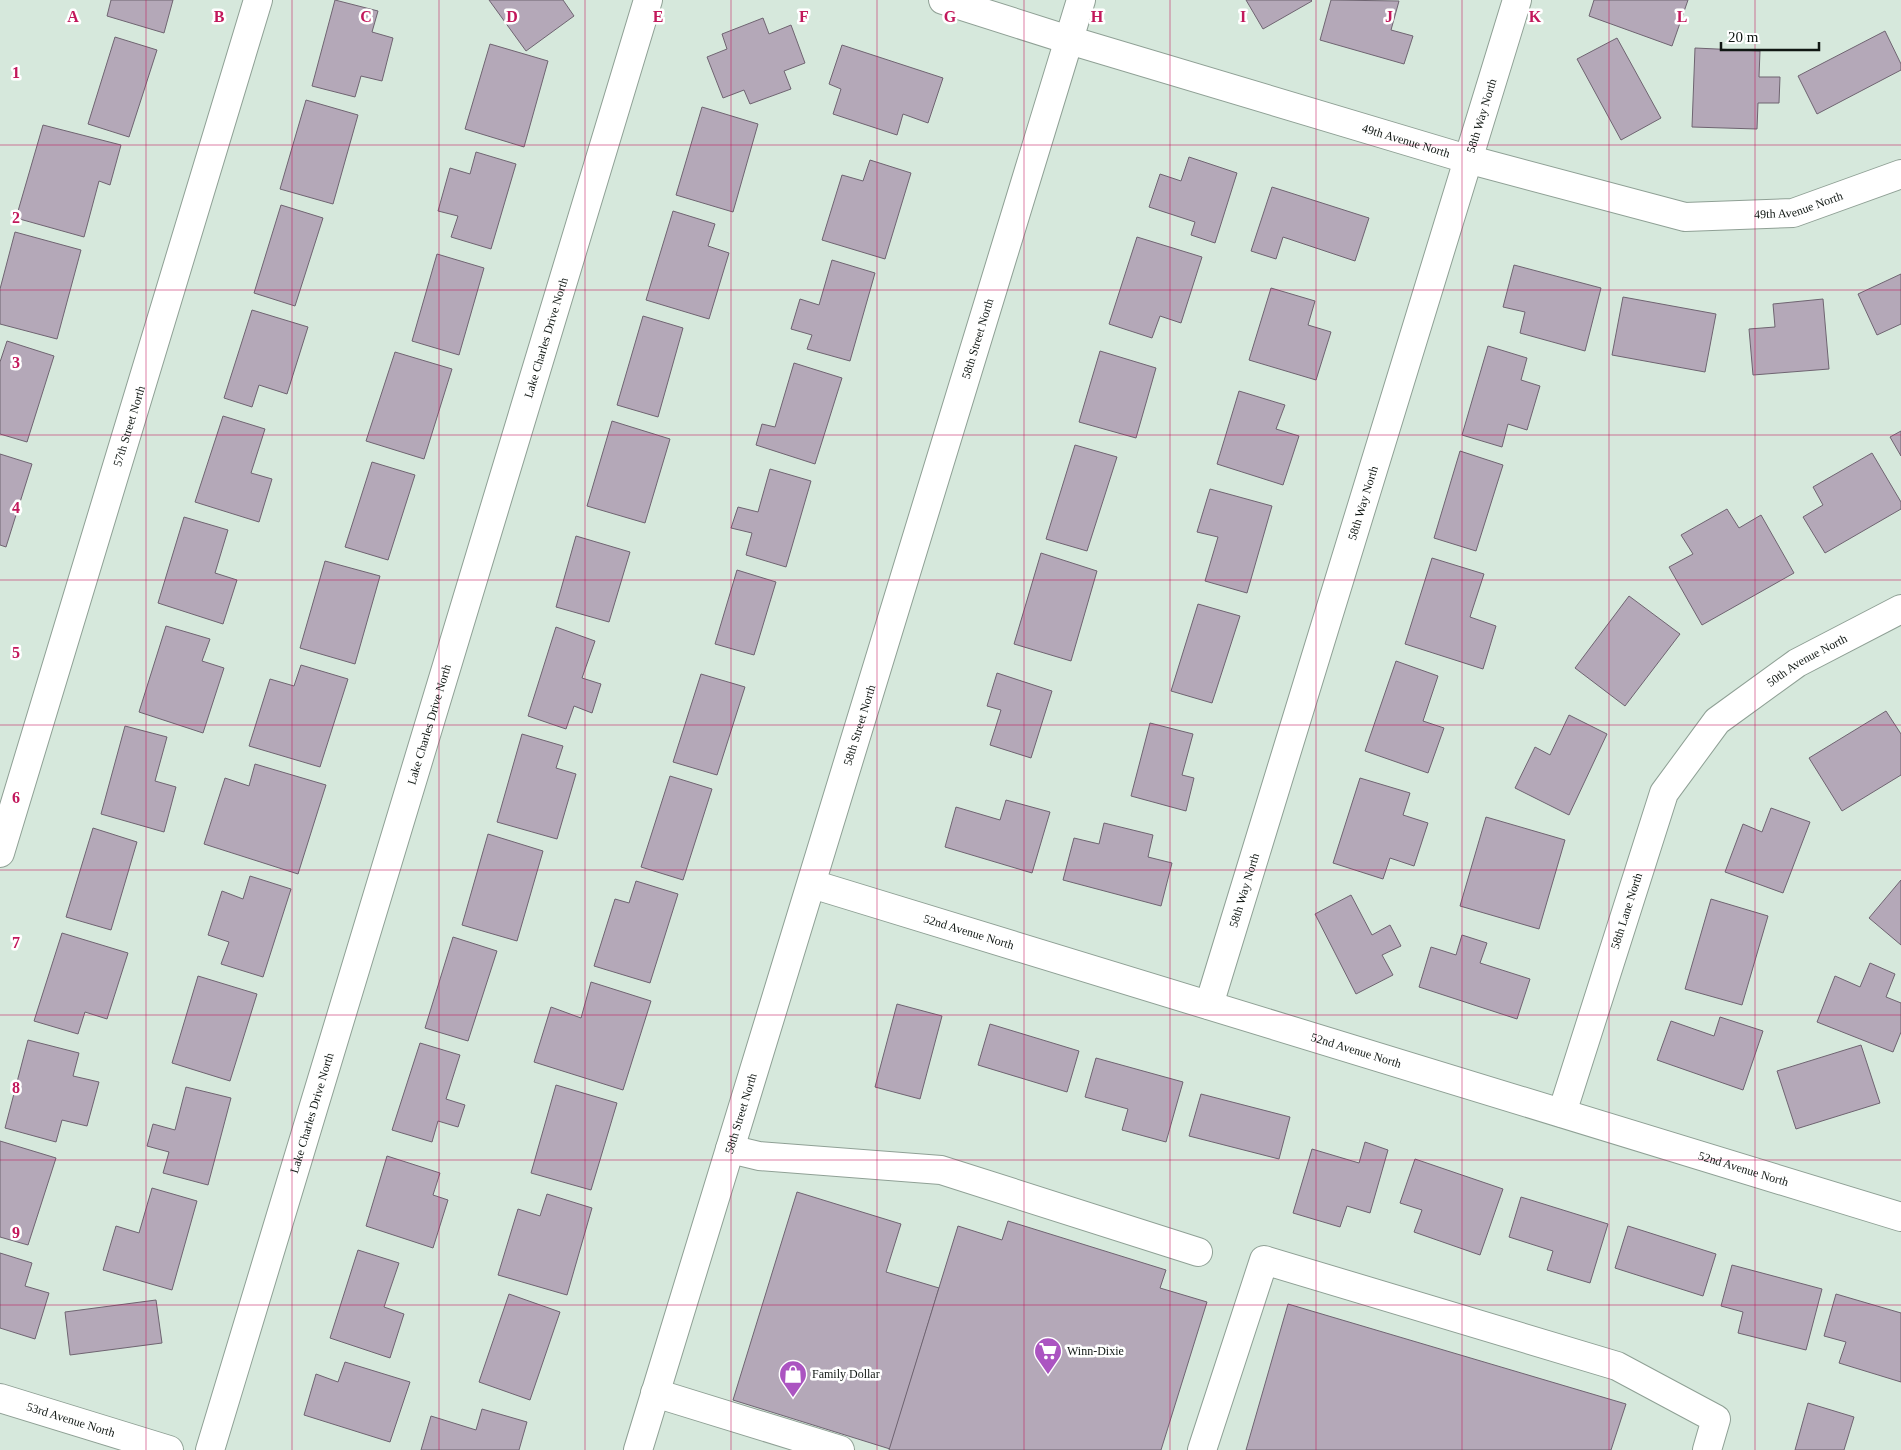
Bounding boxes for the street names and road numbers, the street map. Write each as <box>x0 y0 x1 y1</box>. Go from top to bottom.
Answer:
street label: 58th Way North <box>1464 77 1499 155</box>
street label: 49th Avenue North <box>1360 121 1452 161</box>
street label: 49th Avenue North <box>1754 189 1845 221</box>
street label: Lake Charles Drive North <box>521 276 571 400</box>
street label: 58th Street North <box>959 297 996 381</box>
street label: 57th Street North <box>110 384 148 468</box>
street label: 58th Way North <box>1345 464 1381 542</box>
street label: 50th Avenue North <box>1764 631 1849 690</box>
street label: Lake Charles Drive North <box>404 663 454 786</box>
street label: 58th Street North <box>841 683 878 767</box>
street label: 58th Way North <box>1226 851 1262 929</box>
street label: 58th Lane North <box>1608 871 1645 951</box>
street label: 52nd Avenue North <box>922 912 1016 952</box>
street label: 52nd Avenue North <box>1309 1030 1403 1071</box>
street label: Lake Charles Drive North <box>287 1051 337 1175</box>
street label: 58th Street North <box>722 1071 760 1155</box>
street label: 52nd Avenue North <box>1697 1148 1790 1189</box>
street label: 53rd Avenue North <box>25 1400 117 1440</box>

